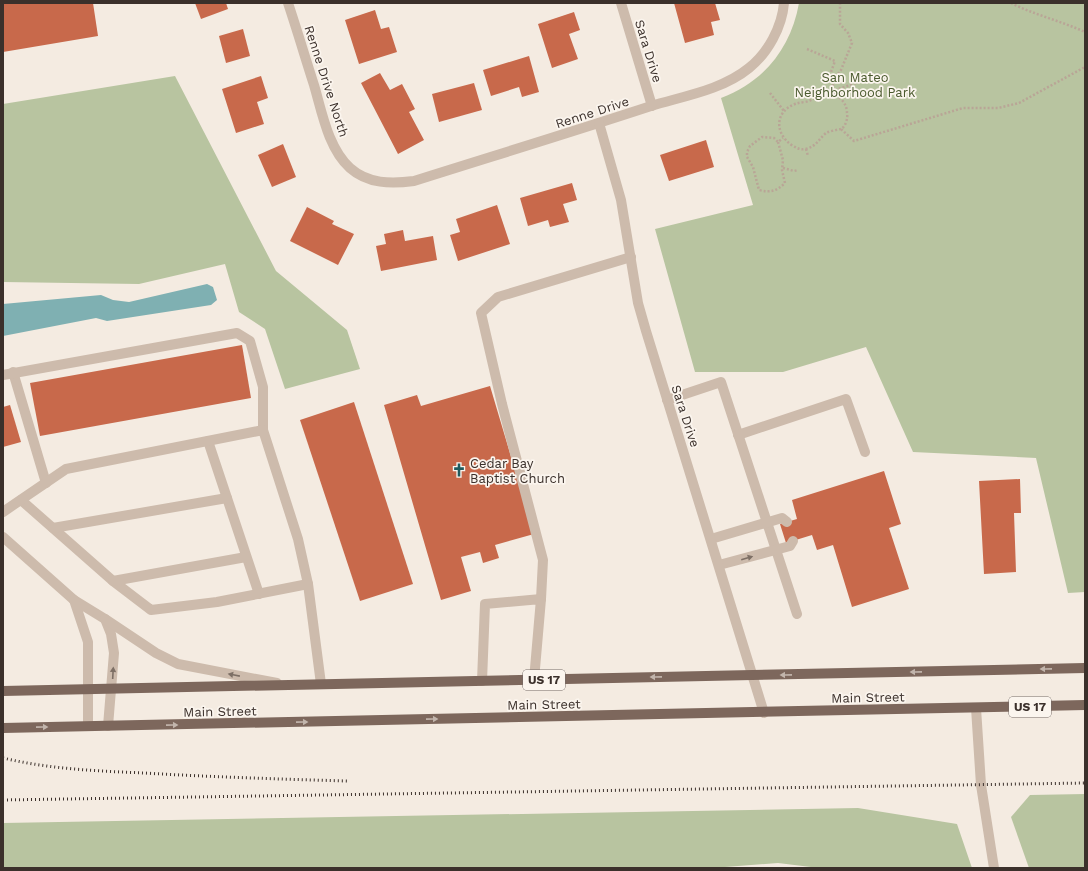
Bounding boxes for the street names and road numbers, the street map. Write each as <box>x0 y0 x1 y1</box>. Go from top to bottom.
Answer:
street label: Sara Drive <box>632 18 665 84</box>
street label: Renne Drive North <box>301 23 352 139</box>
street label: Renne Drive <box>554 94 631 131</box>
street label: Sara Drive <box>668 383 703 449</box>
road number: US 17 <box>523 670 565 690</box>
street label: Main Street <box>831 689 905 706</box>
street label: Main Street <box>507 696 581 713</box>
road number: US 17 <box>1009 697 1051 717</box>
street label: Main Street <box>183 703 257 720</box>

